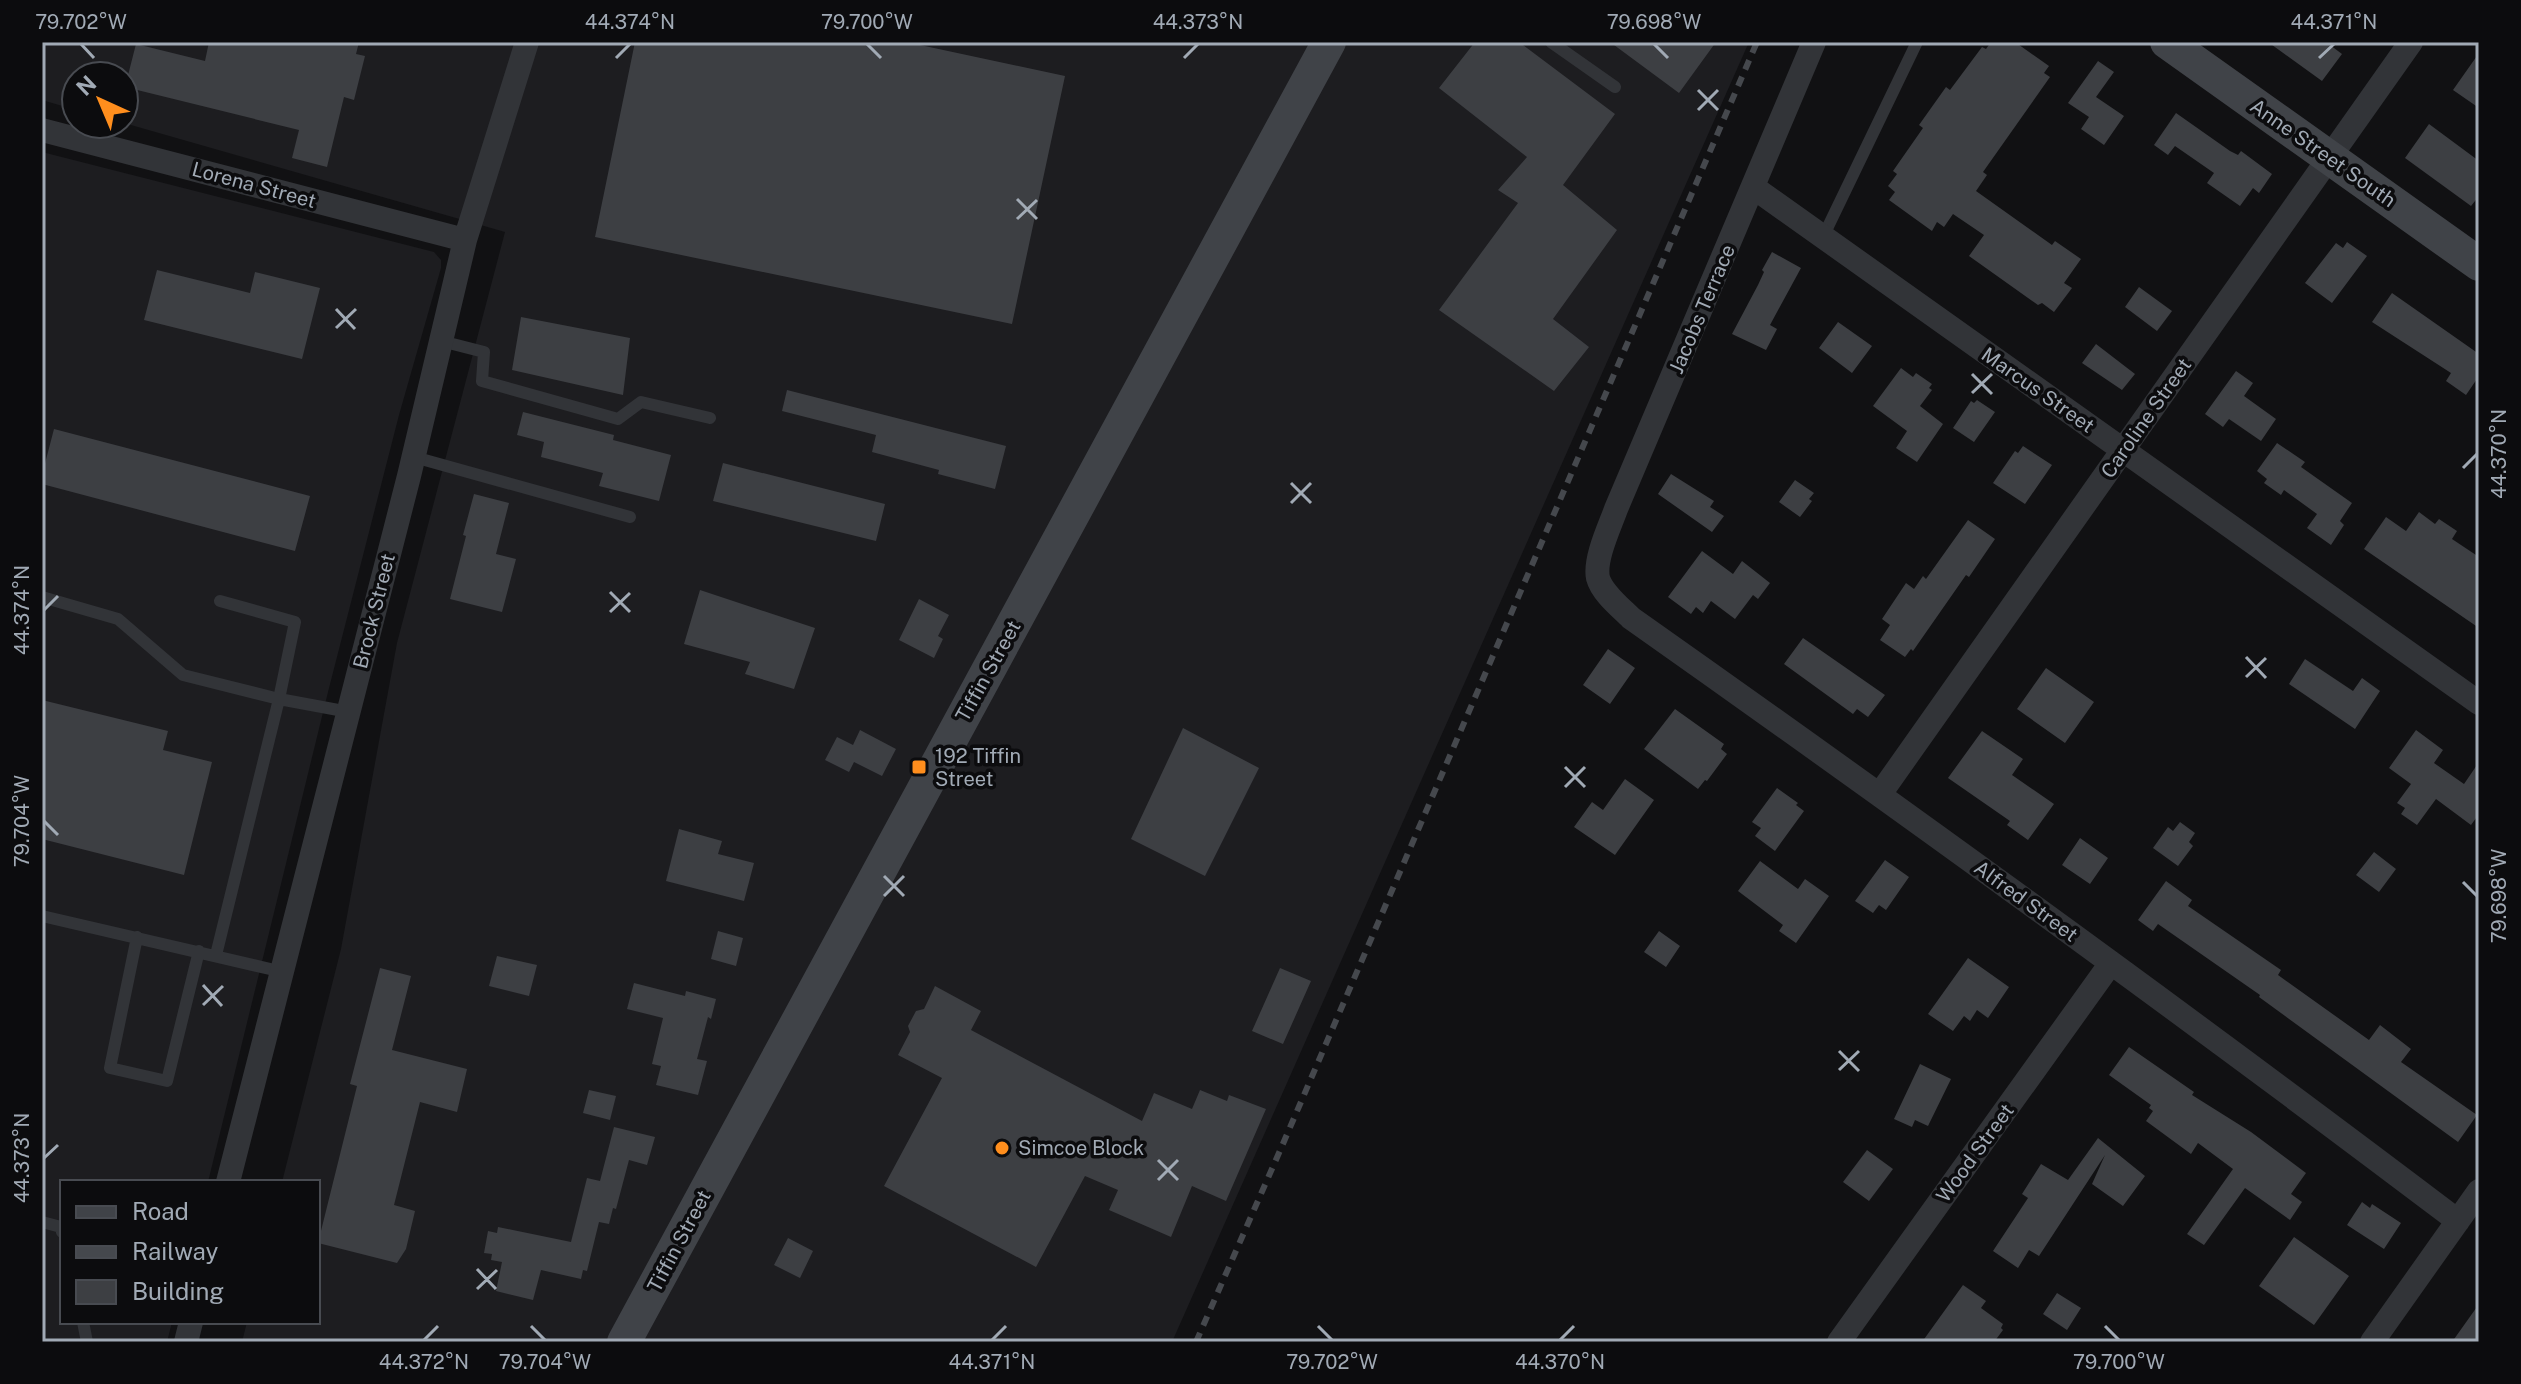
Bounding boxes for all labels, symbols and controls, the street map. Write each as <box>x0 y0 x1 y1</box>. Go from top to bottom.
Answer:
text: 79.702°W <box>35 10 127 34</box>
text: 44.374°N <box>585 10 675 34</box>
text: 79.700°W <box>821 10 913 34</box>
text: 44.373°N <box>1153 10 1243 34</box>
text: 79.698°W <box>1607 10 1701 34</box>
text: 44.371°N <box>2291 10 2377 34</box>
north arrow <box>60 60 140 140</box>
text: N <box>71 70 101 101</box>
street label: Anne Street South <box>2246 94 2400 212</box>
street label: Lorena Street <box>189 157 319 213</box>
street label: Jacobs Terrace <box>1664 241 1740 377</box>
street label: Marcus Street <box>1977 342 2099 438</box>
street label: Caroline Street <box>2096 353 2196 483</box>
text: 44.370°N <box>2487 409 2511 499</box>
street label: Brock Street <box>348 551 400 671</box>
text: 44.374°N <box>10 565 34 655</box>
street label: Tiffin Street <box>950 616 1026 726</box>
place label: 192 Tiffin Street <box>935 744 1021 791</box>
marker: 192 Tiffin Street <box>910 758 928 776</box>
text: 79.704°W <box>10 775 34 867</box>
text: 79.698°W <box>2487 849 2511 943</box>
street label: Alfred Street <box>1970 855 2082 947</box>
street label: Wood Street <box>1931 1099 2019 1207</box>
text: 44.373°N <box>10 1113 34 1203</box>
place label: Simcoe Block <box>1018 1136 1144 1160</box>
marker: Simcoe Block <box>993 1139 1011 1157</box>
legend <box>60 1180 320 1324</box>
street label: Tiffin Street <box>642 1186 716 1296</box>
text: Road <box>132 1197 189 1225</box>
text: Railway <box>132 1237 218 1265</box>
text: Building <box>132 1277 224 1305</box>
text: 44.372°N <box>379 1350 469 1374</box>
text: 79.704°W <box>499 1350 591 1374</box>
text: 44.371°N <box>949 1350 1035 1374</box>
text: 79.702°W <box>1286 1350 1378 1374</box>
text: 44.370°N <box>1515 1350 1605 1374</box>
text: 79.700°W <box>2073 1350 2165 1374</box>

